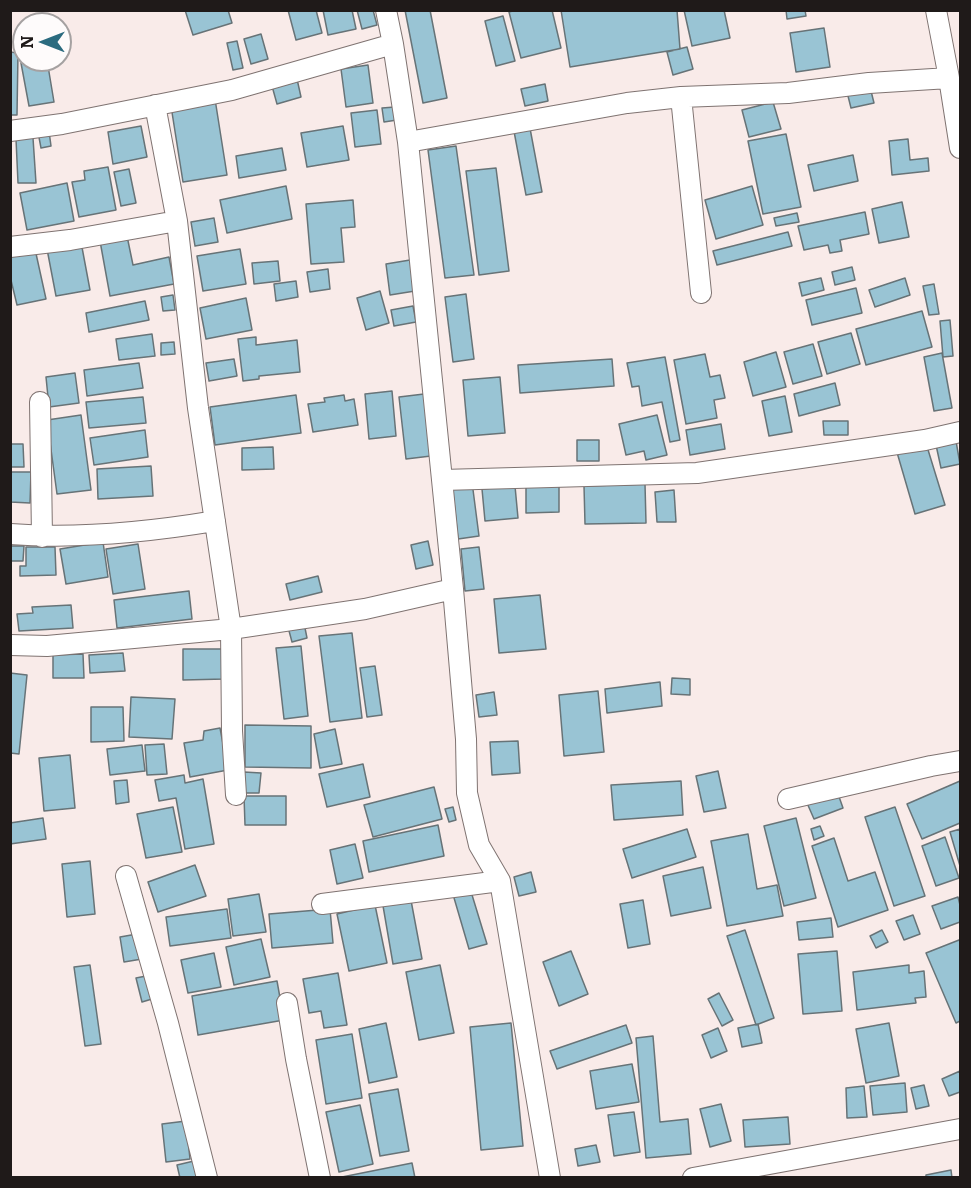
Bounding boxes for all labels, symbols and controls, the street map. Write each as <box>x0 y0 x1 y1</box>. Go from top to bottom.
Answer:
north arrow <box>12 12 72 72</box>
text: N <box>14 35 38 49</box>

